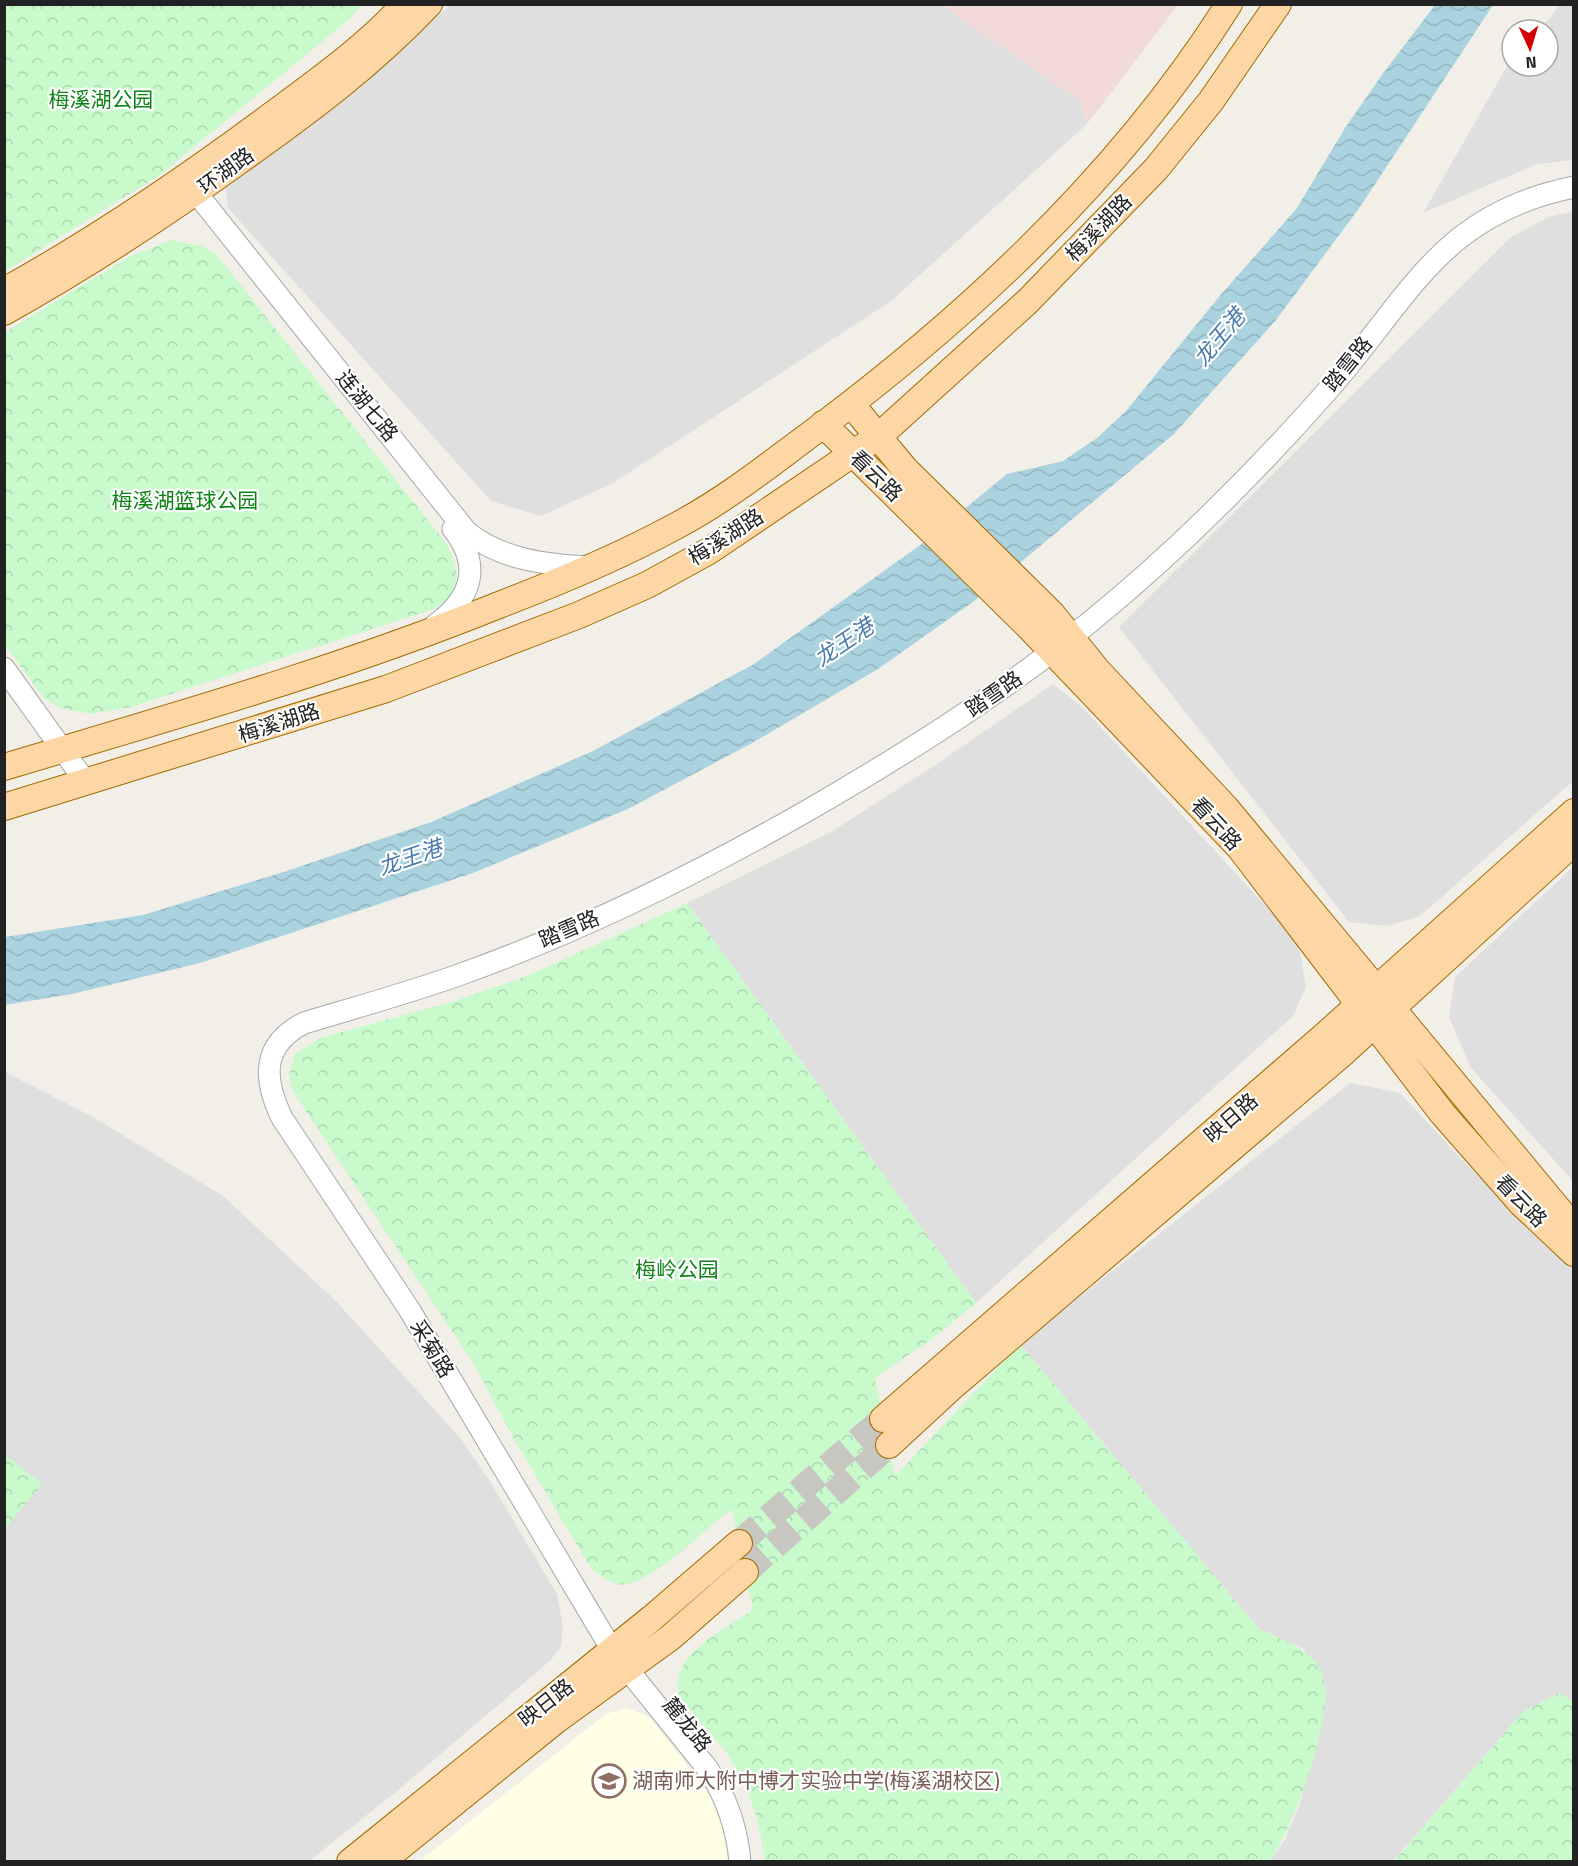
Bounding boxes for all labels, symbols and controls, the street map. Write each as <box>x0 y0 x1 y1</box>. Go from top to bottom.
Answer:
north arrow <box>1500 18 1560 78</box>
text: N <box>1525 51 1537 75</box>
park label: 梅溪湖公园 <box>49 83 154 115</box>
street label: 环湖路 <box>191 139 260 202</box>
street label: 梅溪湖路 <box>1058 186 1139 269</box>
water label: 龙王港 <box>1185 299 1255 373</box>
street label: 踏雪路 <box>1315 329 1379 398</box>
street label: 连湖七路 <box>329 363 407 448</box>
street label: 看云路 <box>843 442 910 509</box>
park label: 梅溪湖篮球公园 <box>112 484 259 516</box>
street label: 梅溪湖路 <box>682 500 769 572</box>
water label: 龙王港 <box>807 608 883 675</box>
street label: 踏雪路 <box>958 662 1028 724</box>
street label: 梅溪湖路 <box>234 694 324 750</box>
street label: 看云路 <box>1184 789 1250 857</box>
water label: 龙王港 <box>373 829 450 884</box>
street label: 踏雪路 <box>533 901 604 955</box>
street label: 映日路 <box>1196 1085 1265 1150</box>
street label: 看云路 <box>1488 1167 1555 1234</box>
park label: 梅岭公园 <box>635 1253 719 1285</box>
street label: 采菊路 <box>403 1313 463 1384</box>
street label: 映日路 <box>511 1670 580 1734</box>
street label: 麓龙路 <box>656 1690 720 1759</box>
school or university icon: 湖南师大附中博才实验中学(梅溪湖校区) <box>591 1763 627 1799</box>
place label: 湖南师大附中博才实验中学(梅溪湖校区) <box>632 1764 1000 1796</box>

